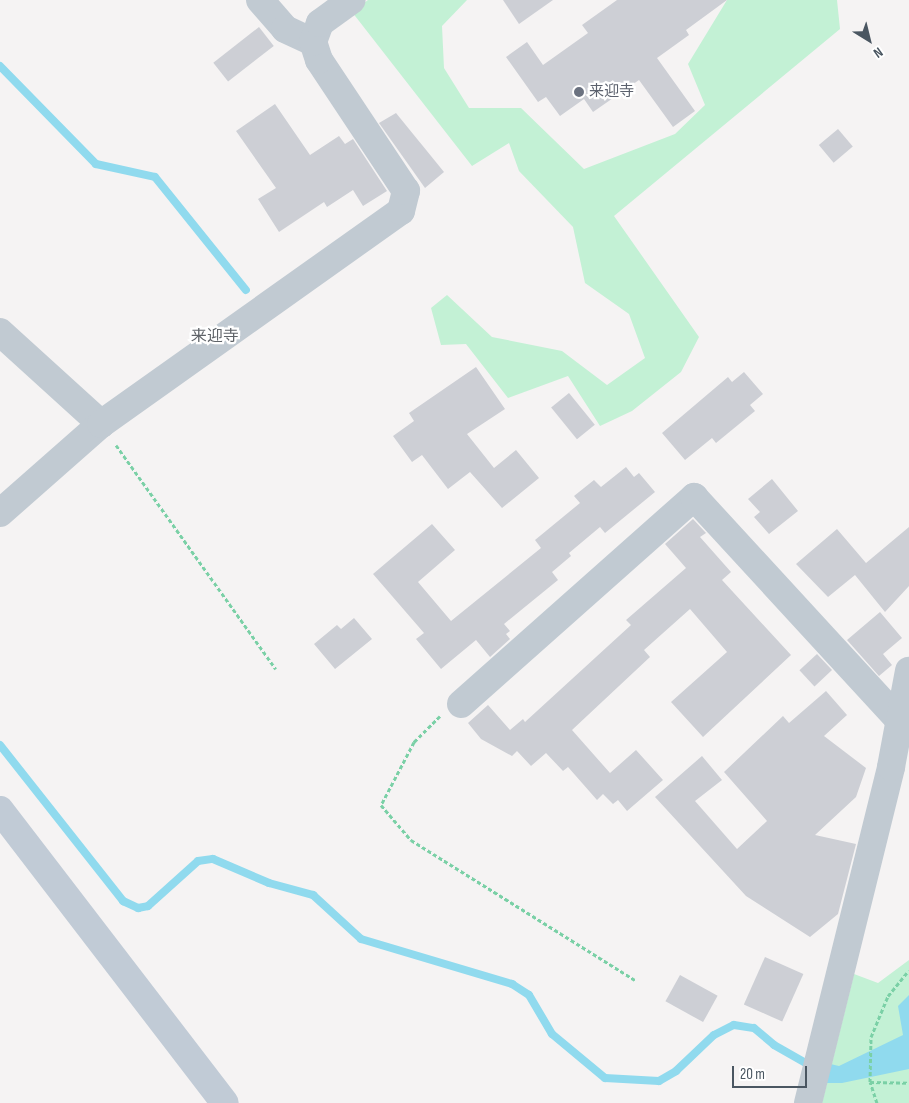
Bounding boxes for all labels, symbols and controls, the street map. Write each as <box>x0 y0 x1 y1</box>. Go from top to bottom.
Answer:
north arrow <box>844 15 894 65</box>
text: N <box>870 43 886 62</box>
place label: 来迎寺 <box>589 83 634 101</box>
marker: 来迎寺 <box>573 86 585 98</box>
district label: 来迎寺 <box>191 327 239 347</box>
scale bar <box>734 1056 809 1088</box>
text: 20 m <box>740 1065 765 1084</box>

